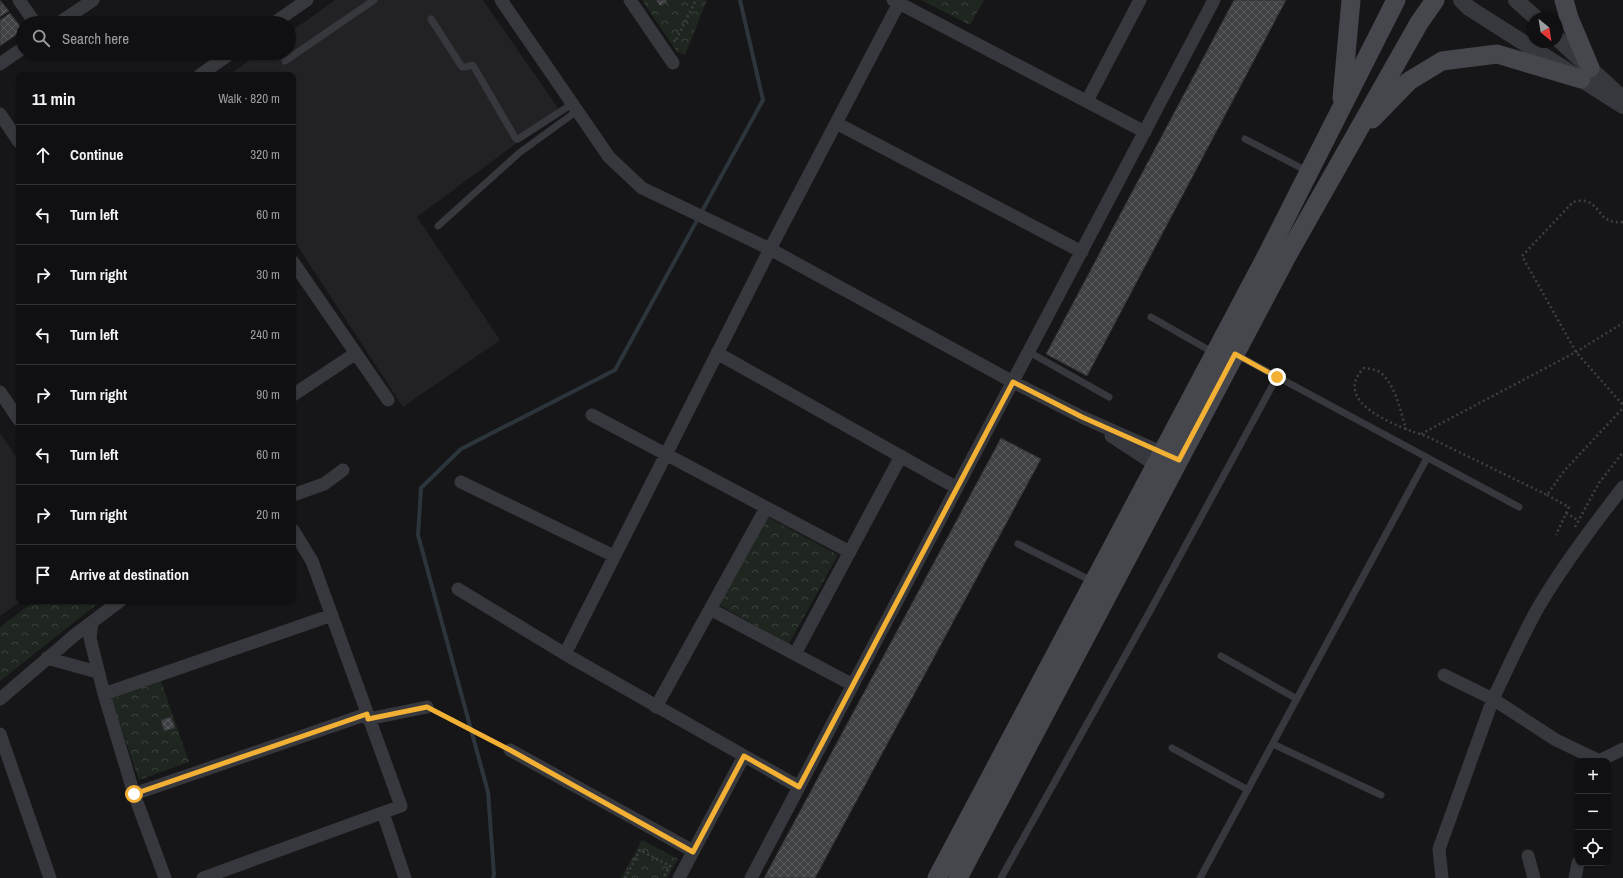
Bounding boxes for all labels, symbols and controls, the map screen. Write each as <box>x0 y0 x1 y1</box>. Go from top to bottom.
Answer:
north arrow <box>1527 12 1563 48</box>
search box <box>16 16 296 60</box>
icon: search <box>30 27 52 49</box>
text: Search here <box>62 28 129 49</box>
text: 11 min <box>32 87 75 110</box>
text: Walk · 820 m <box>218 90 280 107</box>
icon: ahead <box>32 144 54 166</box>
text: Continue <box>70 144 123 165</box>
text: 320 m <box>250 146 280 163</box>
icon: left <box>32 204 54 226</box>
text: Turn left <box>70 204 118 225</box>
text: 60 m <box>256 206 280 223</box>
icon: right <box>32 264 54 286</box>
text: Turn right <box>70 264 127 285</box>
text: 30 m <box>256 266 280 283</box>
icon: left <box>32 324 54 346</box>
text: Turn left <box>70 324 118 345</box>
text: 240 m <box>250 326 280 343</box>
route end <box>1268 368 1286 386</box>
icon: right <box>32 384 54 406</box>
text: Turn right <box>70 384 127 405</box>
text: 90 m <box>256 386 280 403</box>
icon: left <box>32 444 54 466</box>
text: Turn left <box>70 444 118 465</box>
text: 60 m <box>256 446 280 463</box>
icon: right <box>32 504 54 526</box>
text: Turn right <box>70 504 127 525</box>
text: 20 m <box>256 506 280 523</box>
icon: arrive <box>32 564 54 586</box>
text: Arrive at destination <box>70 564 189 585</box>
map controls <box>1575 758 1611 866</box>
button: + <box>1575 758 1611 794</box>
route start <box>125 785 143 803</box>
button: − <box>1575 794 1611 830</box>
button: locate <box>1575 830 1611 866</box>

